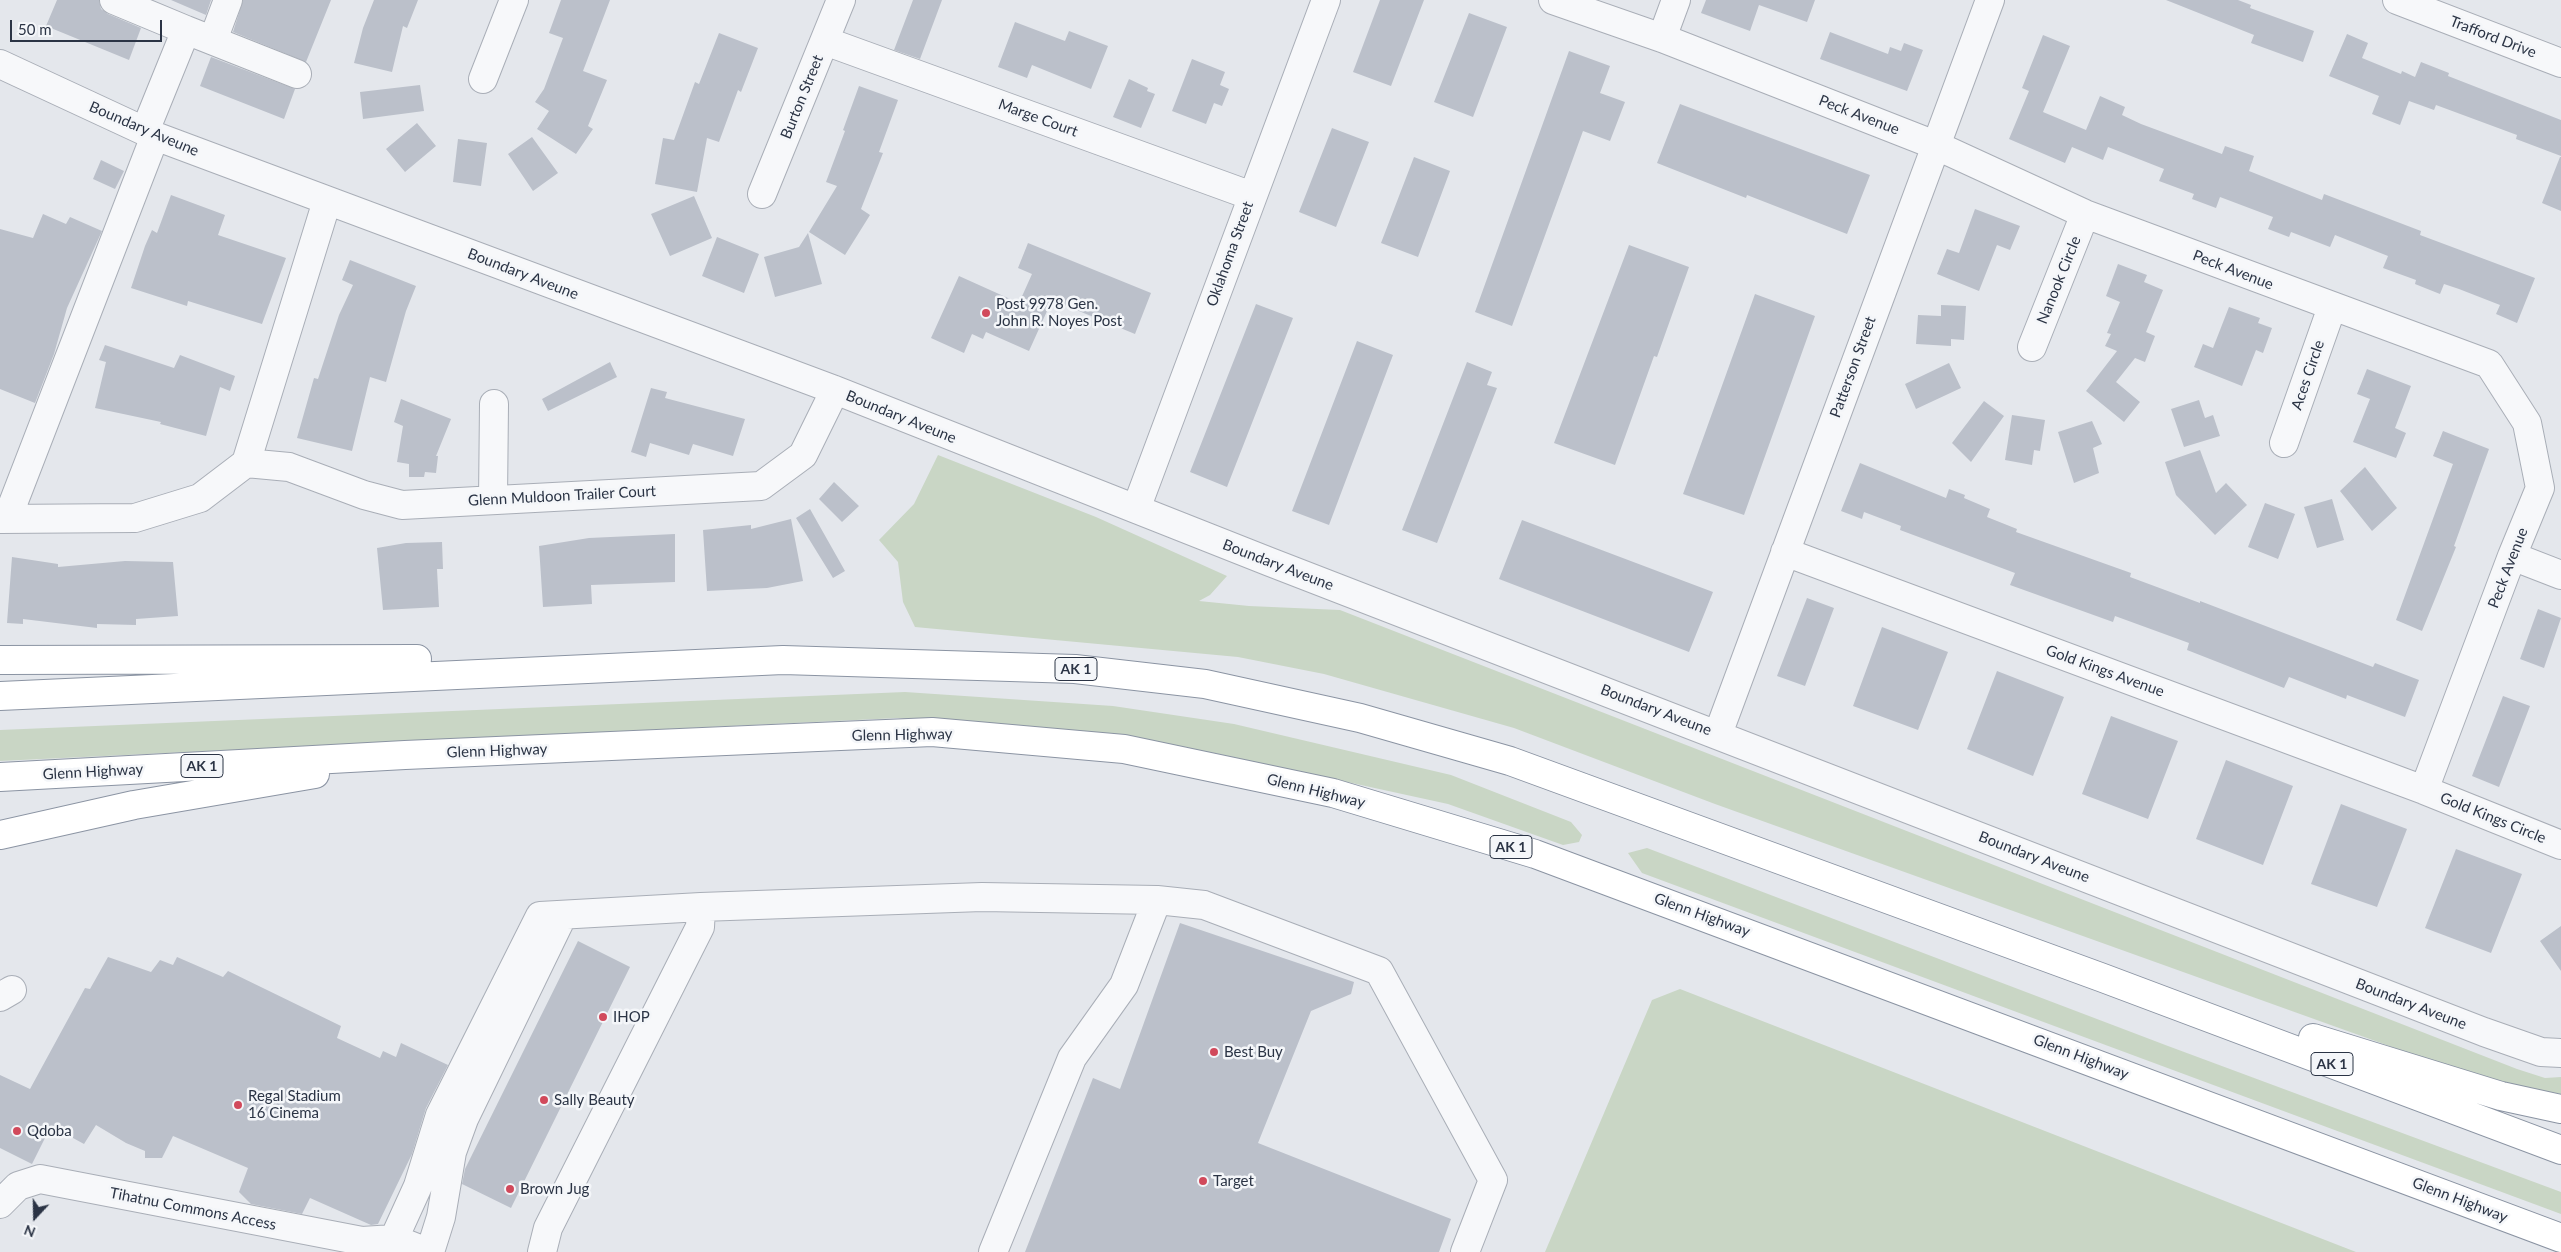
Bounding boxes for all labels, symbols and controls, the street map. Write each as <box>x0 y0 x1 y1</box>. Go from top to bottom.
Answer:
scale bar <box>12 10 165 42</box>
street label: Trafford Drive <box>2447 12 2539 62</box>
text: 50 m <box>18 20 52 38</box>
street label: Burton Street <box>777 52 827 142</box>
street label: Peck Avenue <box>1816 91 1902 139</box>
street label: Marge Court <box>996 95 1080 141</box>
street label: Boundary Aveune <box>86 98 202 160</box>
street label: Oklahoma Street <box>1203 199 1257 309</box>
street label: Nanook Circle <box>2033 234 2085 326</box>
street label: Boundary Aveune <box>465 245 581 303</box>
street label: Peck Avenue <box>2190 246 2276 294</box>
place label: Post 9978 Gen. John R. Noyes Post <box>996 295 1122 330</box>
marker: Post 9978 Gen. John R. Noyes Post <box>980 307 992 319</box>
street label: Patterson Street <box>1826 314 1880 420</box>
street label: Aces Circle <box>2288 338 2328 412</box>
street label: Boundary Aveune <box>843 387 959 447</box>
street label: Glenn Muldoon Trailer Court <box>468 482 656 510</box>
street label: Peck Avenue <box>2484 525 2532 611</box>
street label: Boundary Aveune <box>1220 536 1336 594</box>
street label: Gold Kings Avenue <box>2043 641 2167 701</box>
road number: AK 1 <box>1055 658 1097 681</box>
street label: Boundary Aveune <box>1598 681 1714 739</box>
street label: Glenn Highway <box>851 725 953 745</box>
street label: Glenn Highway <box>446 740 548 762</box>
road number: AK 1 <box>181 754 223 778</box>
street label: Glenn Highway <box>42 760 144 784</box>
street label: Glenn Highway <box>1265 770 1367 812</box>
street label: Gold Kings Circle <box>2437 789 2549 847</box>
street label: Boundary Aveune <box>1976 828 2092 886</box>
road number: AK 1 <box>1490 836 1532 859</box>
street label: Glenn Highway <box>1652 889 1752 941</box>
street label: Boundary Aveune <box>2353 975 2469 1033</box>
place label: IHOP <box>613 1008 650 1026</box>
marker: IHOP <box>597 1011 609 1023</box>
street label: Glenn Highway <box>2031 1031 2131 1083</box>
place label: Best Buy <box>1224 1043 1283 1061</box>
marker: Best Buy <box>1208 1046 1220 1058</box>
road number: AK 1 <box>2311 1052 2353 1076</box>
place label: Regal Stadium 16 Cinema <box>248 1087 341 1122</box>
place label: Sally Beauty <box>554 1091 635 1109</box>
marker: Sally Beauty <box>538 1094 550 1106</box>
marker: Regal Stadium 16 Cinema <box>232 1099 244 1111</box>
place label: Qdoba <box>27 1122 72 1140</box>
marker: Qdoba <box>11 1125 23 1137</box>
place label: Target <box>1213 1172 1254 1190</box>
street label: Glenn Highway <box>2410 1174 2510 1226</box>
marker: Target <box>1197 1175 1209 1187</box>
place label: Brown Jug <box>520 1180 589 1198</box>
marker: Brown Jug <box>504 1183 516 1195</box>
street label: Tihatnu Commons Access <box>108 1184 278 1234</box>
north arrow <box>10 1192 60 1242</box>
text: N <box>21 1222 38 1241</box>

